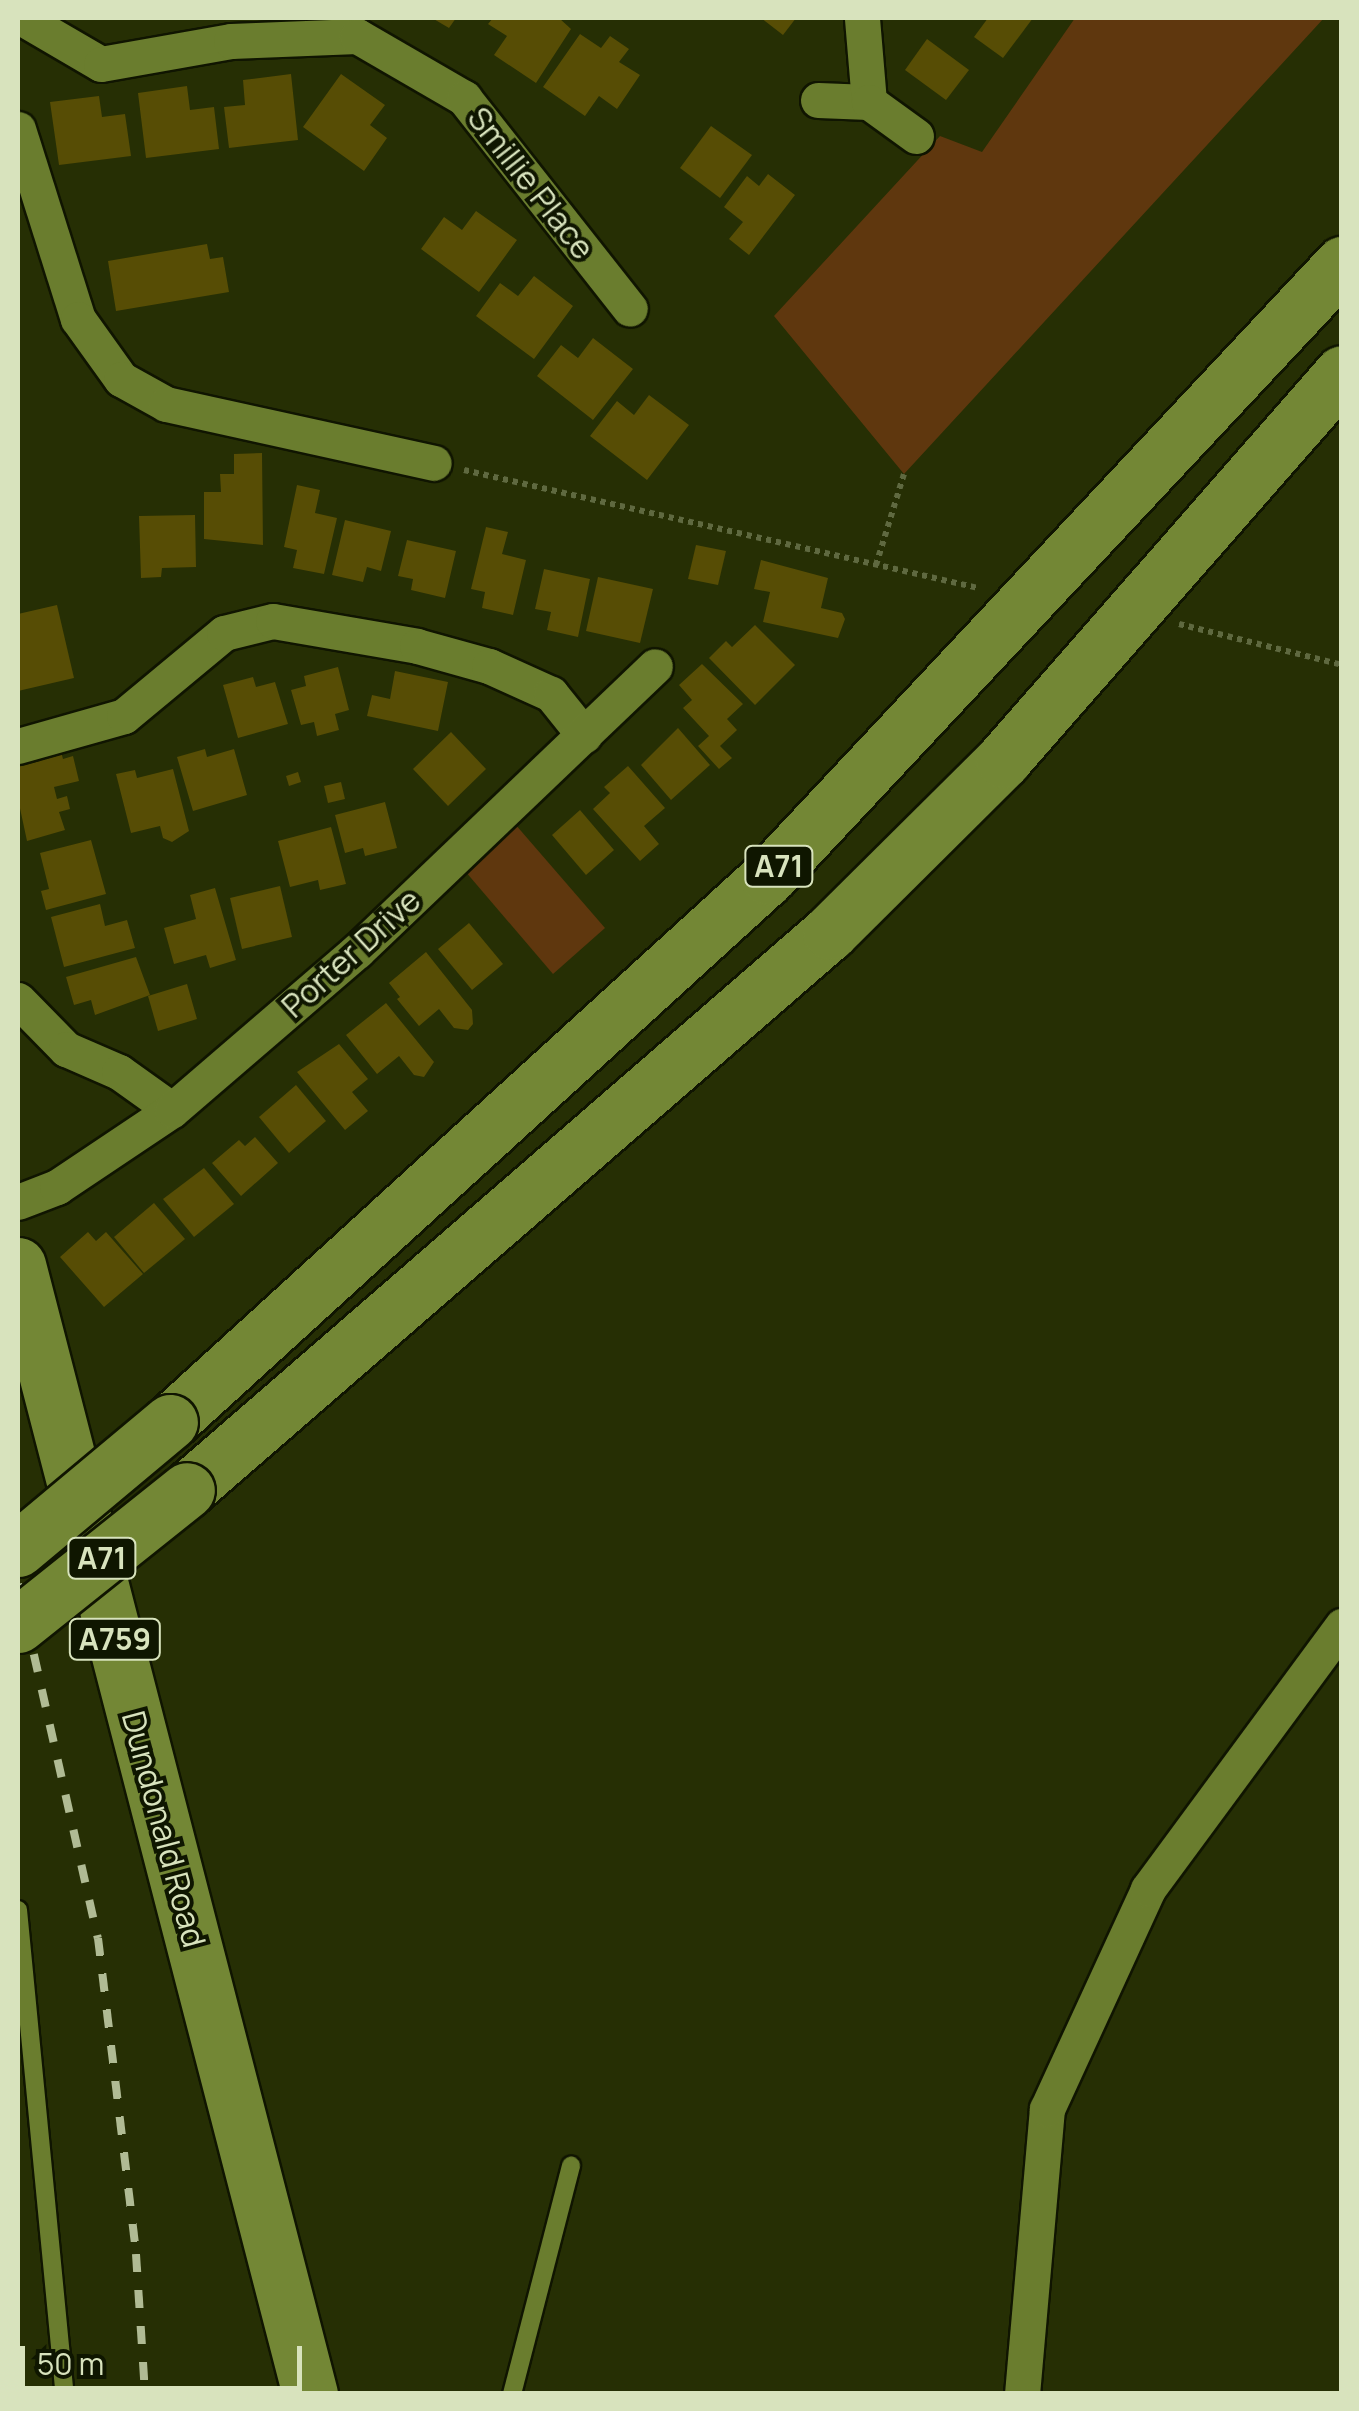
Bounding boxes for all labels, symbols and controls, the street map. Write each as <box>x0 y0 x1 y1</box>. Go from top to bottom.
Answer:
street label: Smillie Place <box>460 99 602 267</box>
road number: A71 <box>744 841 814 891</box>
street label: Porter Drive <box>274 881 428 1025</box>
road number: A71 <box>67 1533 137 1583</box>
road number: A759 <box>68 1614 162 1664</box>
street label: Dundonald Road <box>114 1707 214 1951</box>
scale bar <box>25 2326 308 2388</box>
text: 50 m <box>37 2343 104 2384</box>

